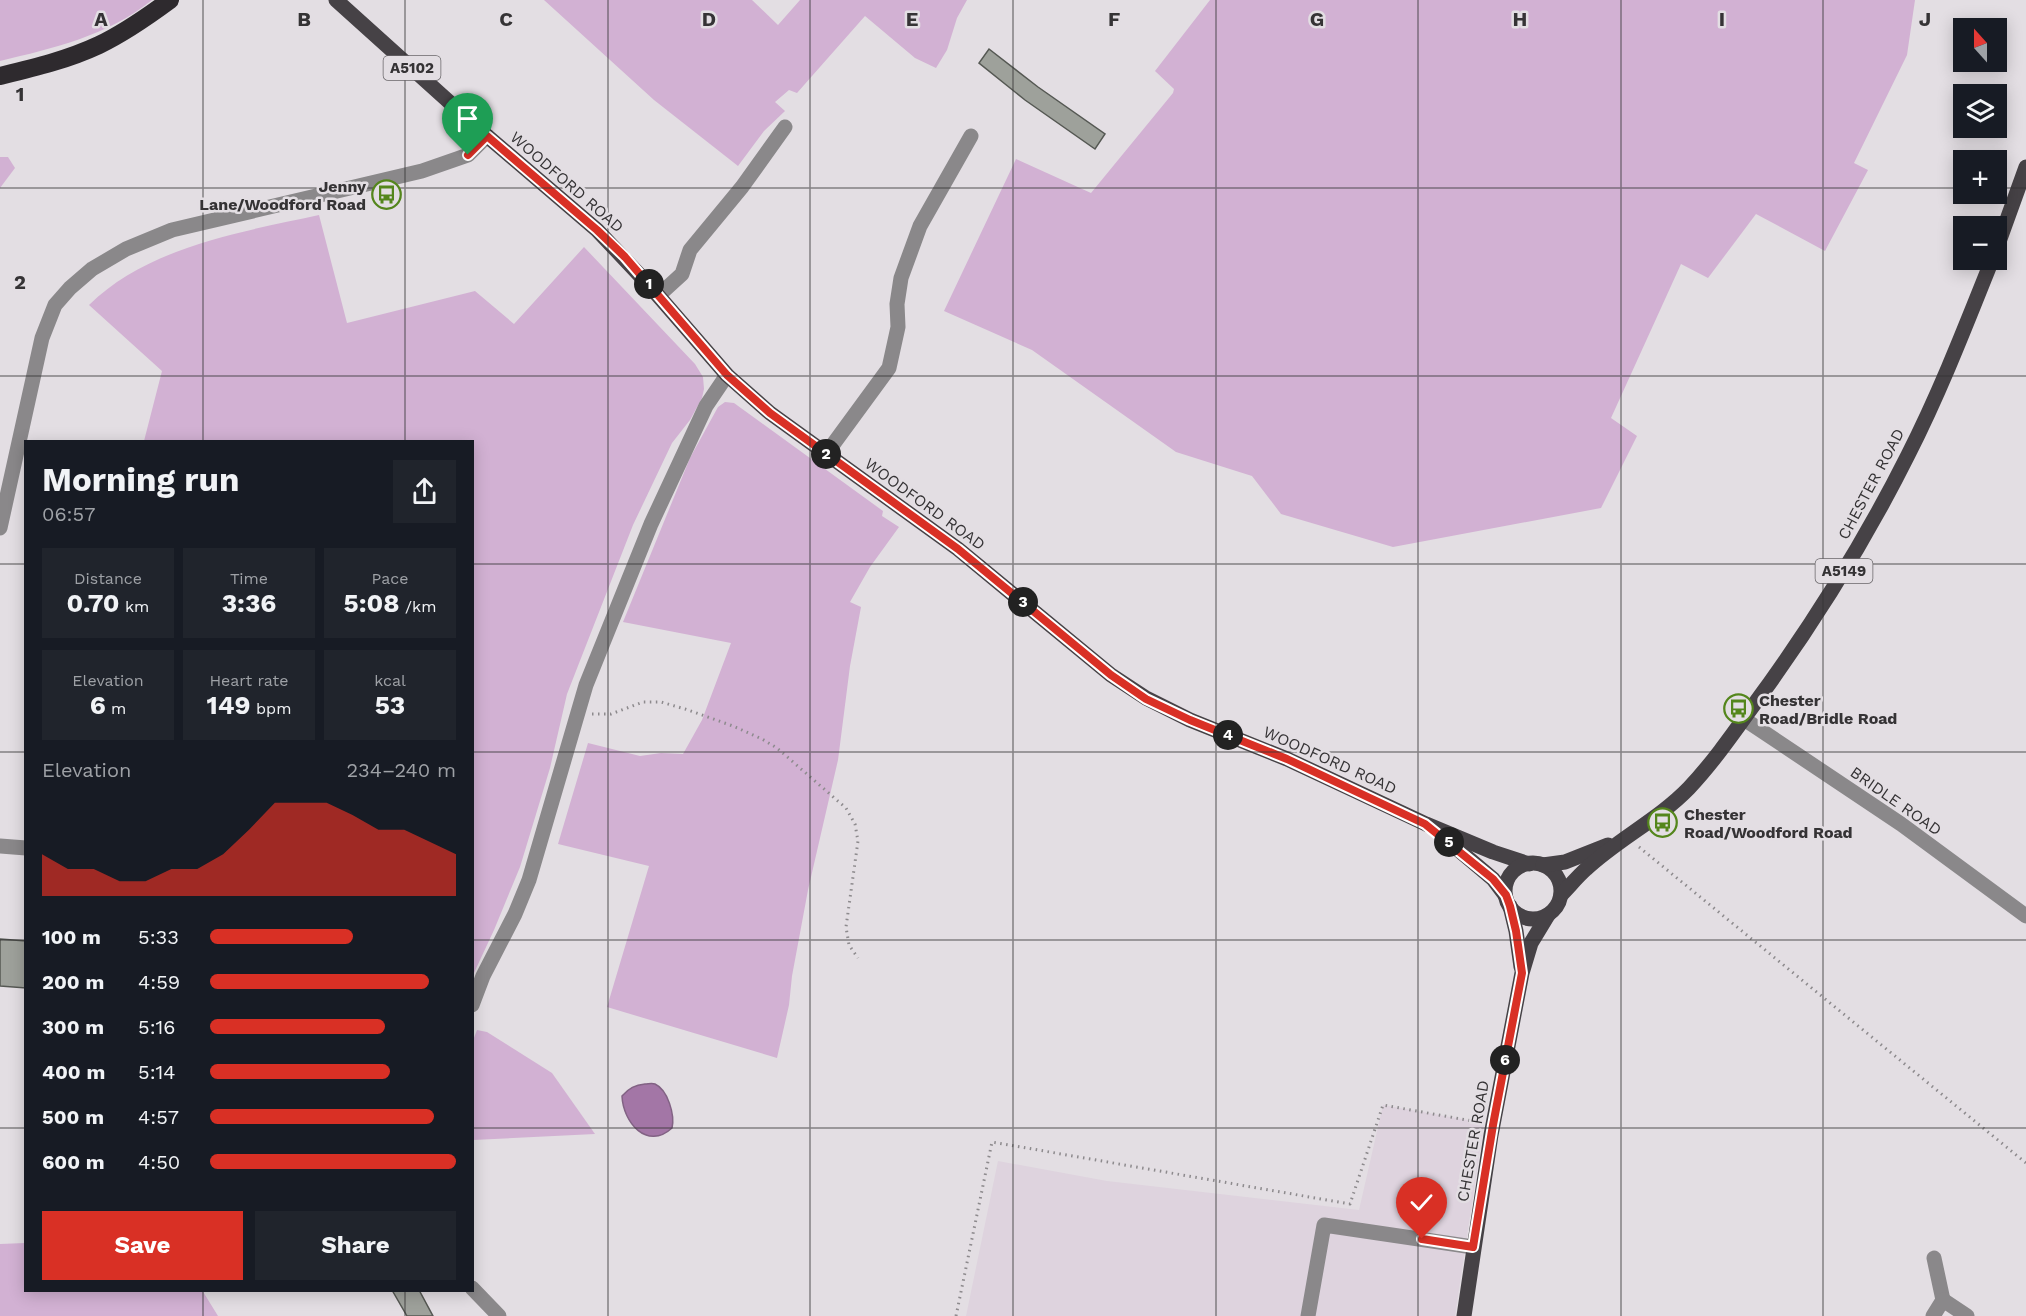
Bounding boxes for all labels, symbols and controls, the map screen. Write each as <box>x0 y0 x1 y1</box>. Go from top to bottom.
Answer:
text: A <box>94 7 108 31</box>
text: B <box>297 7 311 31</box>
text: C <box>499 7 513 31</box>
text: D <box>702 7 716 31</box>
text: E <box>906 7 918 31</box>
text: F <box>1108 7 1120 31</box>
text: G <box>1310 7 1324 31</box>
text: H <box>1513 7 1527 31</box>
text: I <box>1719 7 1725 31</box>
text: J <box>1919 7 1931 31</box>
north arrow <box>1953 18 2007 72</box>
map controls <box>1953 18 2007 270</box>
road number: A5102 <box>384 56 440 80</box>
text: 1 <box>16 82 24 106</box>
button: layers <box>1953 84 2007 138</box>
pin <box>442 93 493 155</box>
icon: arrive <box>451 102 484 135</box>
street label: WOODFORD ROAD <box>506 128 628 236</box>
button: + <box>1953 150 2007 204</box>
place label: Jenny Lane/Woodford Road <box>199 177 367 214</box>
bus stop icon: Jenny Lane/Woodford Road <box>371 179 403 211</box>
button: − <box>1953 216 2007 270</box>
pin: 1 <box>634 269 664 299</box>
text: 2 <box>14 270 26 294</box>
text: 1 <box>646 274 652 293</box>
street label: CHESTER ROAD <box>1834 425 1908 543</box>
pin: 2 <box>811 439 841 469</box>
text: 2 <box>821 444 831 463</box>
street label: WOODFORD ROAD <box>861 454 989 554</box>
text: Morning run <box>42 460 239 499</box>
button: share <box>393 460 456 523</box>
text: 06:57 <box>42 502 95 526</box>
road number: A5149 <box>1816 559 1872 583</box>
text: Distance <box>74 569 142 588</box>
text: Time <box>230 569 268 588</box>
text: Pace <box>371 569 409 588</box>
pin: 3 <box>1008 587 1038 617</box>
text: 0.70 <box>67 588 120 618</box>
text: 3:36 <box>222 588 276 618</box>
text: 5:08 <box>344 588 400 618</box>
text: 3 <box>1018 592 1028 611</box>
text: km <box>120 597 149 616</box>
text: /km <box>400 597 436 616</box>
text: Elevation <box>72 671 144 690</box>
text: Heart rate <box>209 671 289 690</box>
text: kcal <box>374 671 406 690</box>
text: 6 <box>90 690 106 720</box>
text: 149 <box>207 690 251 720</box>
text: 53 <box>375 690 405 720</box>
place label: Chester Road/Bridle Road <box>1759 691 1897 728</box>
bus stop icon: Chester Road/Bridle Road <box>1722 693 1754 725</box>
text: m <box>106 699 126 718</box>
text: bpm <box>251 699 291 718</box>
pin: 4 <box>1213 720 1243 750</box>
street label: WOODFORD ROAD <box>1260 722 1400 798</box>
text: 4 <box>1223 725 1233 744</box>
text: Elevation <box>42 758 131 782</box>
text: 234–240 m <box>346 758 456 782</box>
street label: BRIDLE ROAD <box>1847 763 1945 839</box>
place label: Chester Road/Woodford Road <box>1684 805 1853 842</box>
bus stop icon: Chester Road/Woodford Road <box>1647 807 1679 839</box>
pin: 5 <box>1434 827 1464 857</box>
text: 5 <box>1444 832 1454 851</box>
text: 100 m <box>42 925 101 949</box>
text: 5:33 <box>138 925 179 949</box>
text: 200 m <box>42 970 104 994</box>
text: 4:59 <box>138 970 180 994</box>
text: 300 m <box>42 1015 104 1039</box>
text: 5:16 <box>138 1015 176 1039</box>
pin: 6 <box>1490 1045 1520 1075</box>
text: 6 <box>1500 1050 1510 1069</box>
text: 400 m <box>42 1060 105 1084</box>
text: 5:14 <box>138 1060 176 1084</box>
street label: CHESTER ROAD <box>1453 1079 1493 1203</box>
text: 500 m <box>42 1105 104 1129</box>
text: 4:57 <box>138 1105 179 1129</box>
text: 600 m <box>42 1150 105 1174</box>
text: 4:50 <box>138 1150 180 1174</box>
pin <box>1396 1177 1447 1239</box>
icon: check <box>1405 1186 1438 1219</box>
button: Save <box>42 1211 243 1280</box>
button: Share <box>255 1211 456 1280</box>

